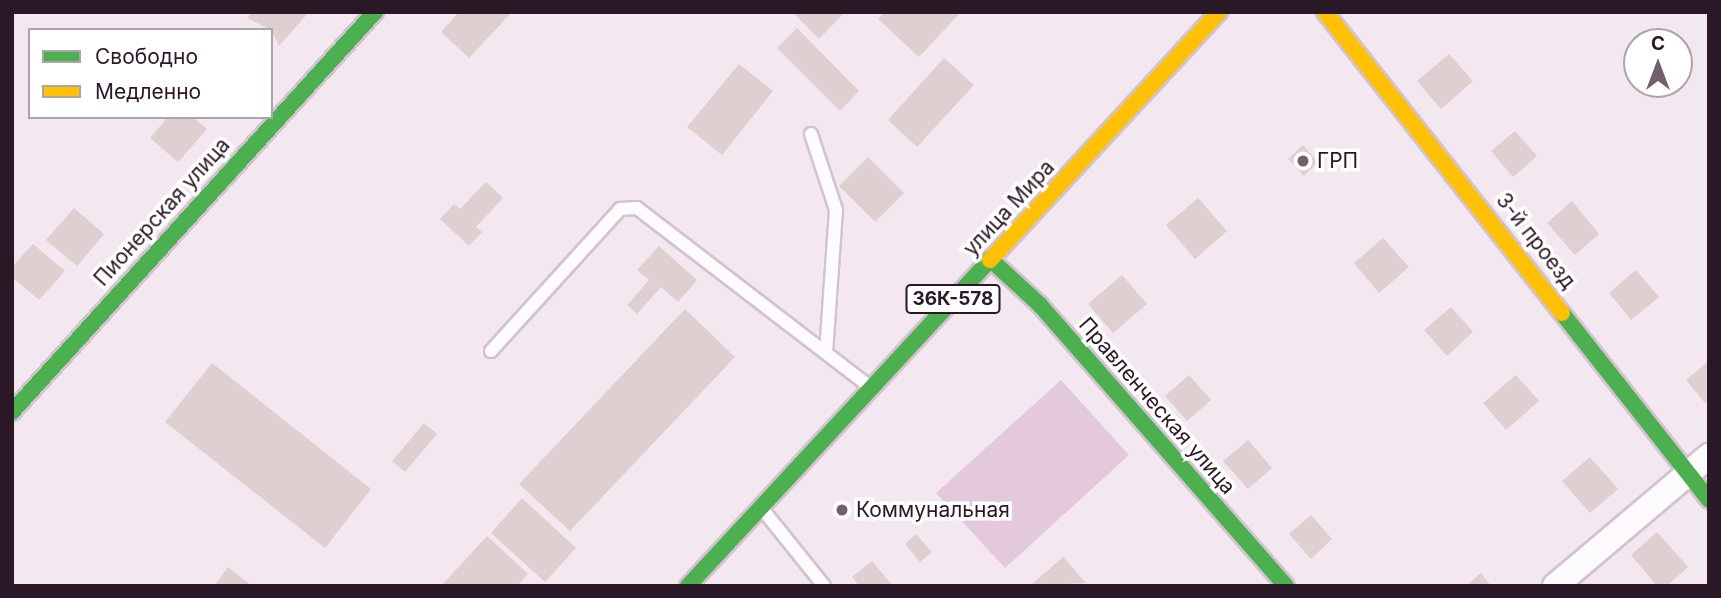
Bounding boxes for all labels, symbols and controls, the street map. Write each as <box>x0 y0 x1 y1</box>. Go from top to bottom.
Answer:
legend <box>28 28 273 119</box>
north arrow <box>1623 28 1693 98</box>
text: С <box>1651 32 1665 55</box>
text: Свободно <box>95 44 198 69</box>
text: Медленно <box>95 79 201 104</box>
street label: Пионерская улица <box>89 133 235 291</box>
place label: ГРП <box>1317 148 1358 174</box>
marker: ГРП <box>1295 153 1311 169</box>
street label: улица Мира <box>958 155 1060 261</box>
street label: 3-й проезд <box>1491 188 1581 294</box>
road number: 36К-578 <box>904 284 1002 314</box>
street label: Правленческая улица <box>1073 313 1241 499</box>
place label: Коммунальная <box>856 497 1010 523</box>
marker: Коммунальная <box>834 502 850 518</box>

